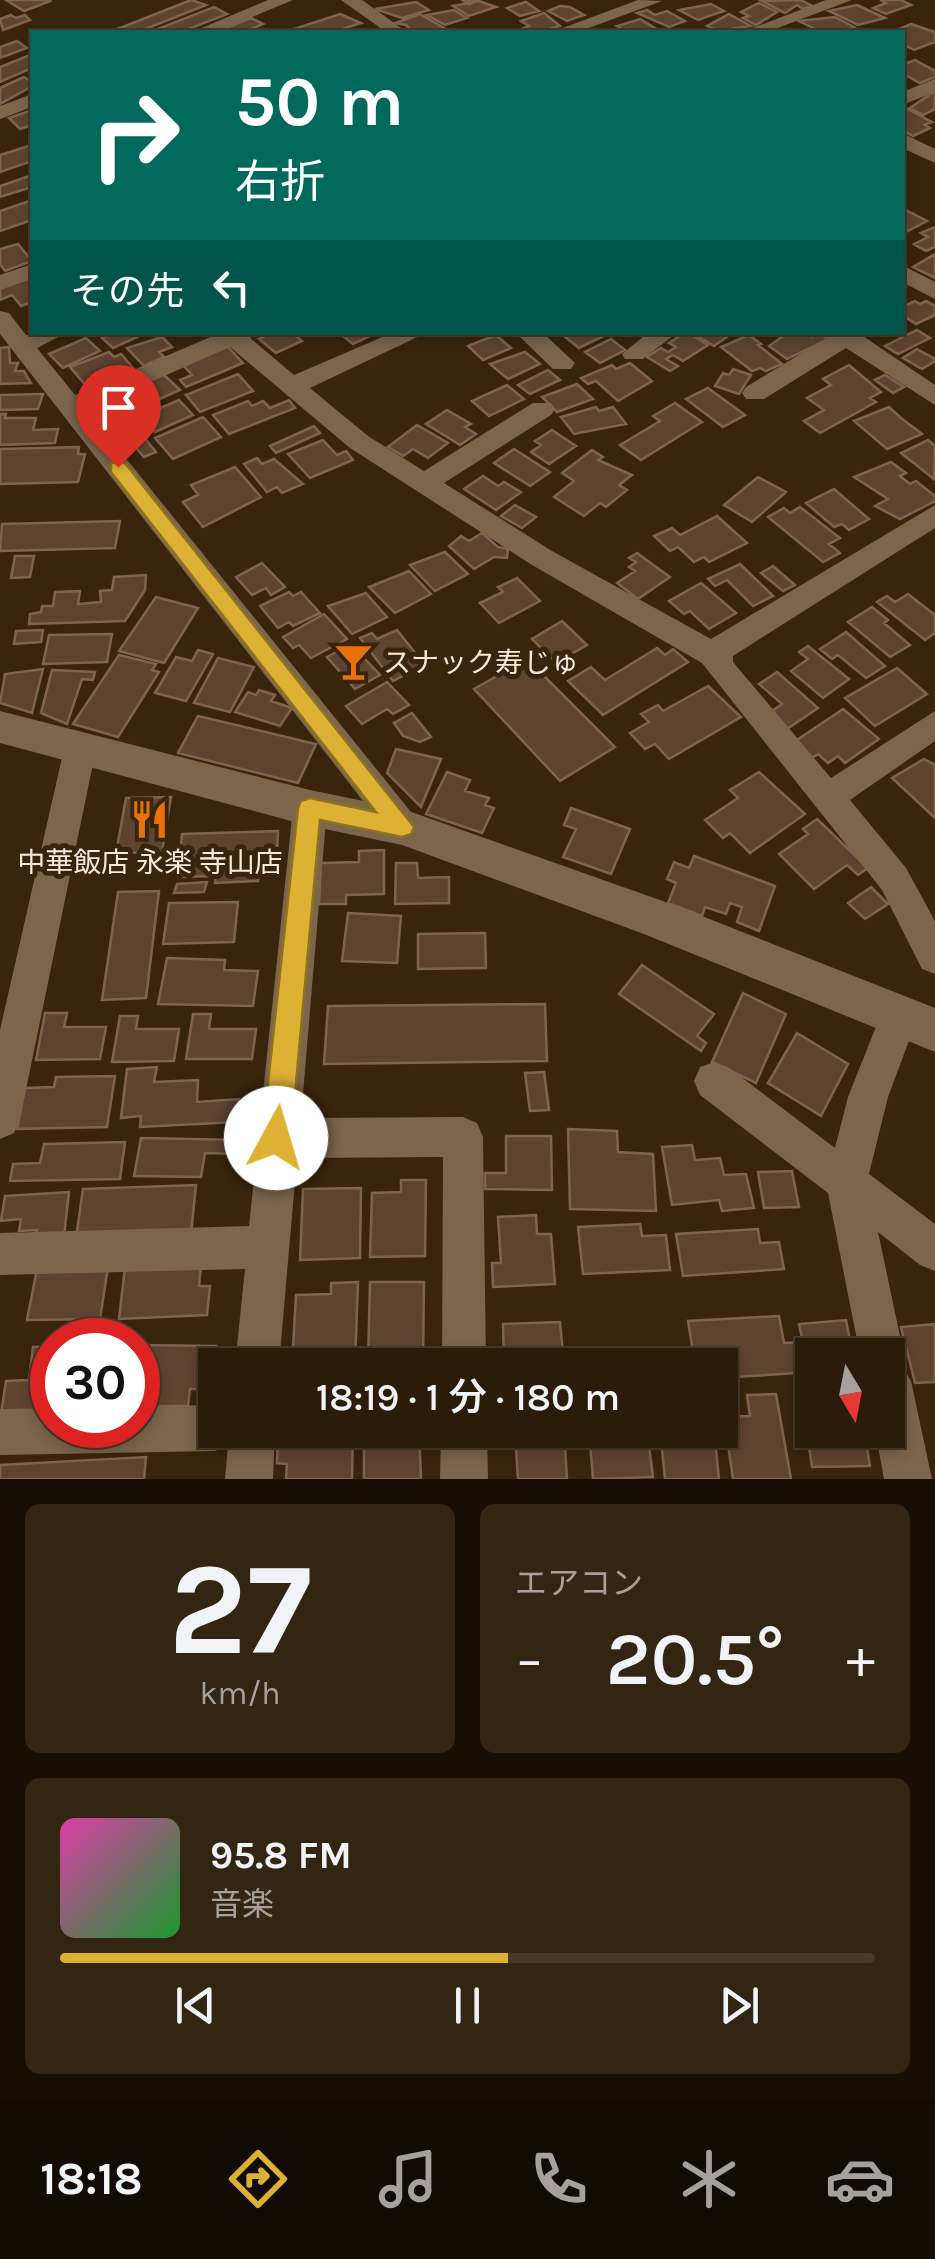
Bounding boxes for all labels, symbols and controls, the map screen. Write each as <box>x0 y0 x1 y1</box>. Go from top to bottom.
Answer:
text: 50 m <box>235 61 404 143</box>
icon: right <box>70 70 200 200</box>
text: 右折 <box>235 156 325 208</box>
icon: left <box>204 260 259 315</box>
text: その先 <box>70 269 184 314</box>
pin <box>76 365 161 468</box>
icon: arrive <box>91 380 146 435</box>
bar icon: スナック寿じゅ <box>332 641 374 683</box>
place label: スナック寿じゅ <box>383 646 579 679</box>
restaurant icon: 中華飯店 永楽 寺山店 <box>129 799 171 841</box>
place label: 中華飯店 永楽 寺山店 <box>17 846 283 879</box>
position arrow <box>224 1086 328 1190</box>
speed limit sign: 30 <box>30 1318 160 1448</box>
north arrow <box>795 1338 905 1448</box>
map controls <box>795 1338 905 1448</box>
text: 18:19 · 1 分 · 180 m <box>316 1375 620 1420</box>
text: 27 <box>168 1534 312 1686</box>
text: エアコン <box>515 1565 643 1602</box>
text: 20.5° <box>606 1615 784 1703</box>
text: − <box>515 1627 544 1691</box>
text: + <box>846 1627 875 1691</box>
text: km/h <box>199 1675 281 1712</box>
text: 95.8 FM <box>210 1833 352 1878</box>
text: 音楽 <box>210 1886 274 1923</box>
icon: previous <box>168 1978 223 2033</box>
icon: pause <box>440 1978 495 2033</box>
icon: next <box>712 1978 767 2033</box>
icon: directions <box>223 2144 293 2214</box>
icon: music <box>373 2144 443 2214</box>
icon: phone <box>524 2144 594 2214</box>
icon: climate <box>674 2144 744 2214</box>
icon: car <box>825 2144 895 2214</box>
text: 18:18 <box>40 2153 143 2205</box>

